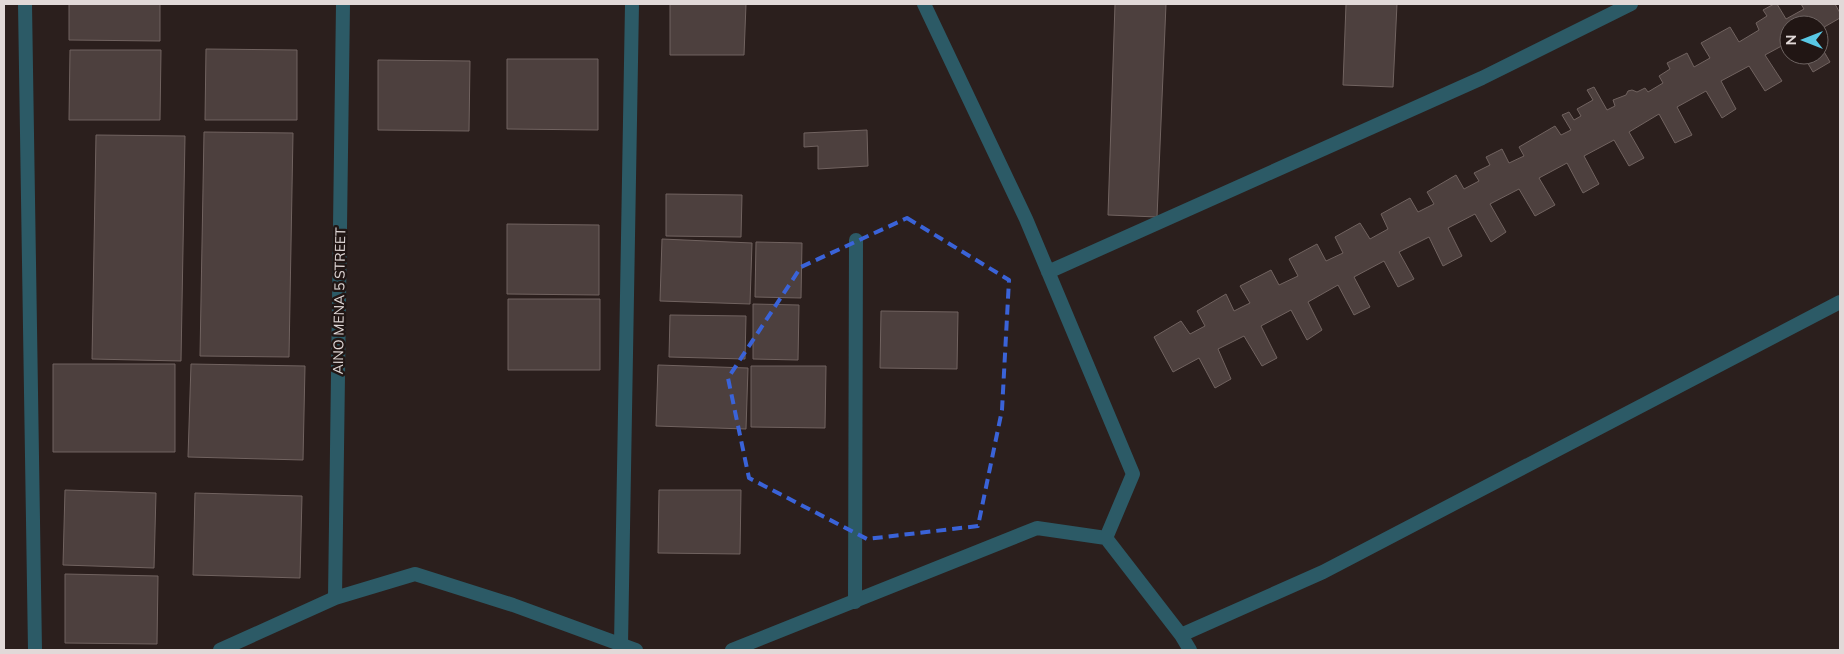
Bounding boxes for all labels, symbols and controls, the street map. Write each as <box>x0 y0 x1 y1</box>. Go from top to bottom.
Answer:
north arrow <box>1779 15 1829 65</box>
text: N <box>1782 35 1800 45</box>
street label: AINO MENA 5 STREET <box>329 227 349 375</box>

